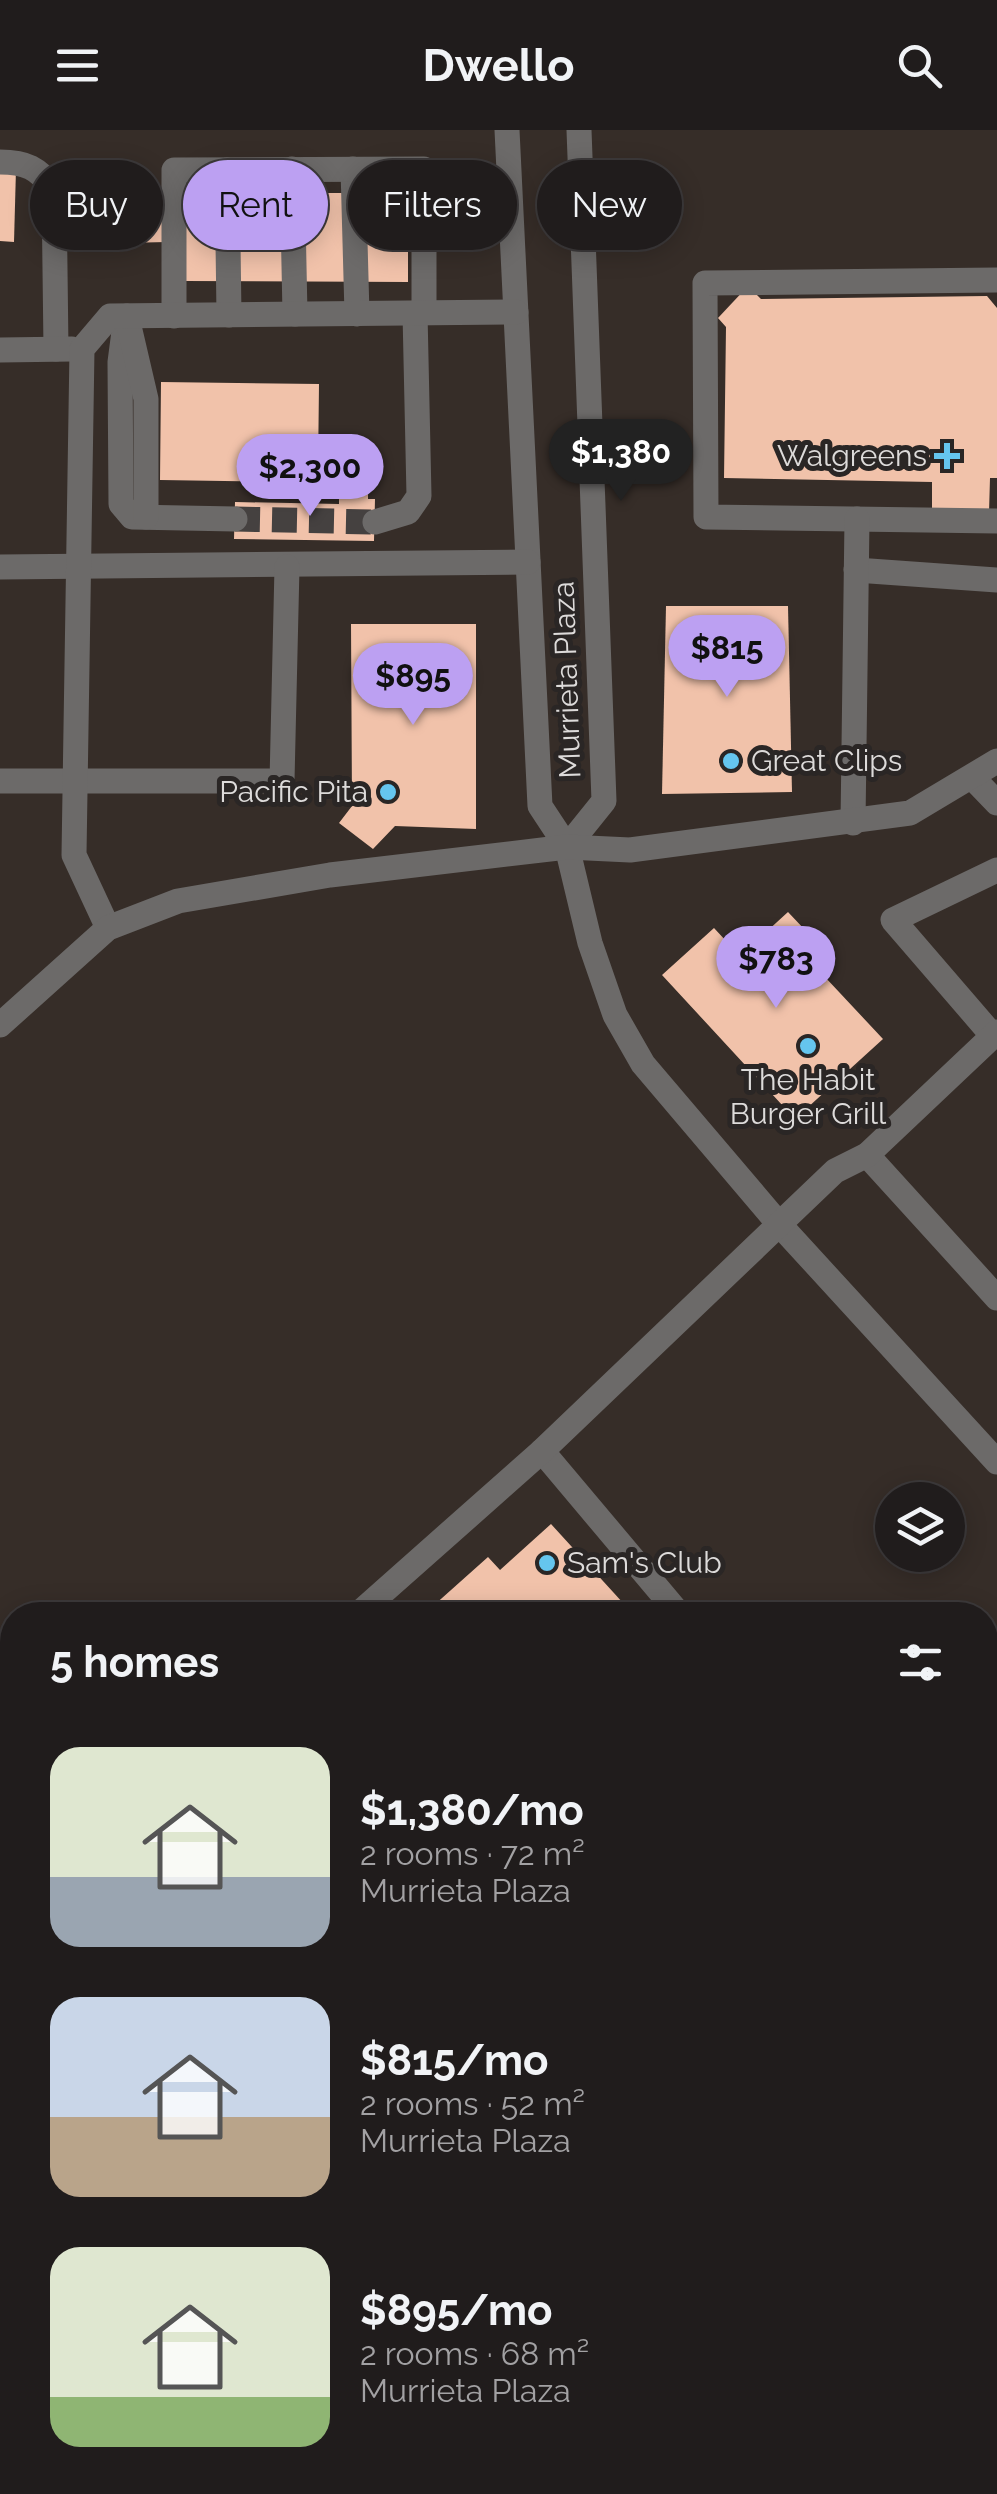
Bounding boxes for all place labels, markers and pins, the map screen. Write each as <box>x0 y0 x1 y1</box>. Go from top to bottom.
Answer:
pin: $1,380 <box>540 419 702 504</box>
pin: $2,300 <box>229 434 391 519</box>
place label: Walgreens <box>777 438 927 473</box>
marker: Walgreens <box>936 445 958 467</box>
pin: $815 <box>668 615 786 700</box>
pin: $895 <box>354 643 472 728</box>
place label: Great Clips <box>751 743 902 778</box>
marker: Great Clips <box>720 750 742 772</box>
place label: Pacific Pita <box>219 774 368 809</box>
marker: Pacific Pita <box>377 781 399 803</box>
pin: $783 <box>717 926 835 1011</box>
marker: The Habit Burger Grill <box>797 1035 819 1057</box>
place label: The Habit Burger Grill <box>730 1062 887 1131</box>
place label: Sam's Club <box>567 1545 722 1580</box>
marker: Sam's Club <box>536 1552 558 1574</box>

